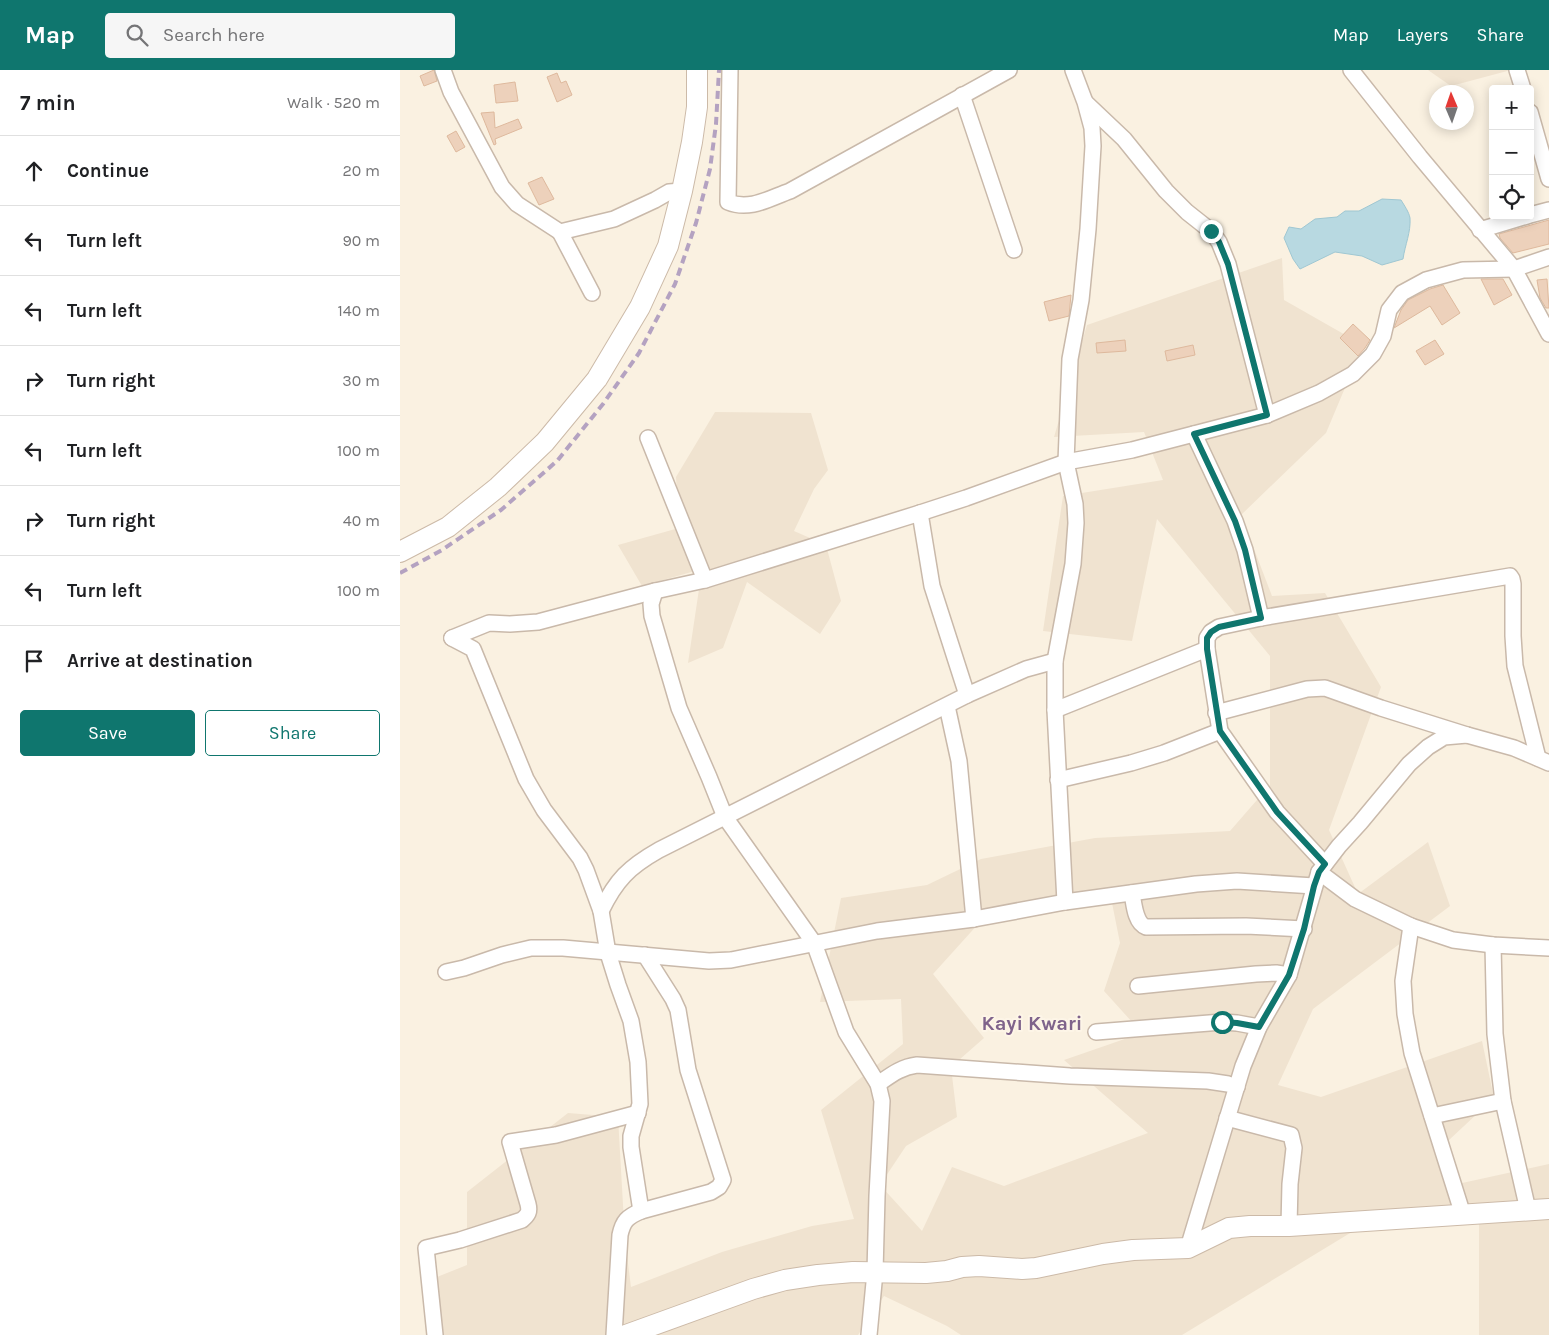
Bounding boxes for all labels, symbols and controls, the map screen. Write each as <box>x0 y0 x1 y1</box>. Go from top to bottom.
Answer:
search box <box>105 13 455 58</box>
text: Map <box>25 21 75 49</box>
icon: search <box>123 21 151 49</box>
text: Search here <box>163 24 265 46</box>
text: Map <box>1333 24 1369 46</box>
text: Layers <box>1397 24 1449 46</box>
text: Share <box>1477 24 1524 46</box>
north arrow <box>1429 85 1474 130</box>
map controls <box>1489 85 1534 220</box>
button: + <box>1489 85 1534 130</box>
text: 7 min <box>20 91 76 115</box>
text: Walk · 520 m <box>287 93 380 112</box>
button: − <box>1489 130 1534 175</box>
icon: ahead <box>20 157 48 185</box>
text: Continue <box>67 160 149 182</box>
text: 20 m <box>342 161 380 180</box>
button: locate <box>1489 175 1534 220</box>
route end <box>1200 220 1223 243</box>
icon: left <box>20 227 48 255</box>
text: Turn left <box>67 230 142 252</box>
text: 90 m <box>342 231 380 250</box>
icon: left <box>20 297 48 325</box>
text: Turn left <box>67 300 142 322</box>
text: 140 m <box>338 301 380 320</box>
icon: right <box>20 367 48 395</box>
text: Turn right <box>67 370 156 392</box>
text: 30 m <box>342 371 380 390</box>
icon: left <box>20 437 48 465</box>
text: Turn left <box>67 440 142 462</box>
text: 100 m <box>337 441 380 460</box>
icon: right <box>20 507 48 535</box>
text: Turn right <box>67 510 156 532</box>
text: 40 m <box>343 511 380 530</box>
icon: left <box>20 577 48 605</box>
text: Turn left <box>67 580 142 602</box>
text: 100 m <box>337 581 380 600</box>
icon: arrive <box>20 647 48 675</box>
text: Arrive at destination <box>67 650 253 672</box>
button: Save <box>20 710 195 756</box>
button: Share <box>205 710 380 756</box>
route start <box>1211 1011 1234 1034</box>
district label: Kayi Kwari <box>982 1012 1082 1035</box>

